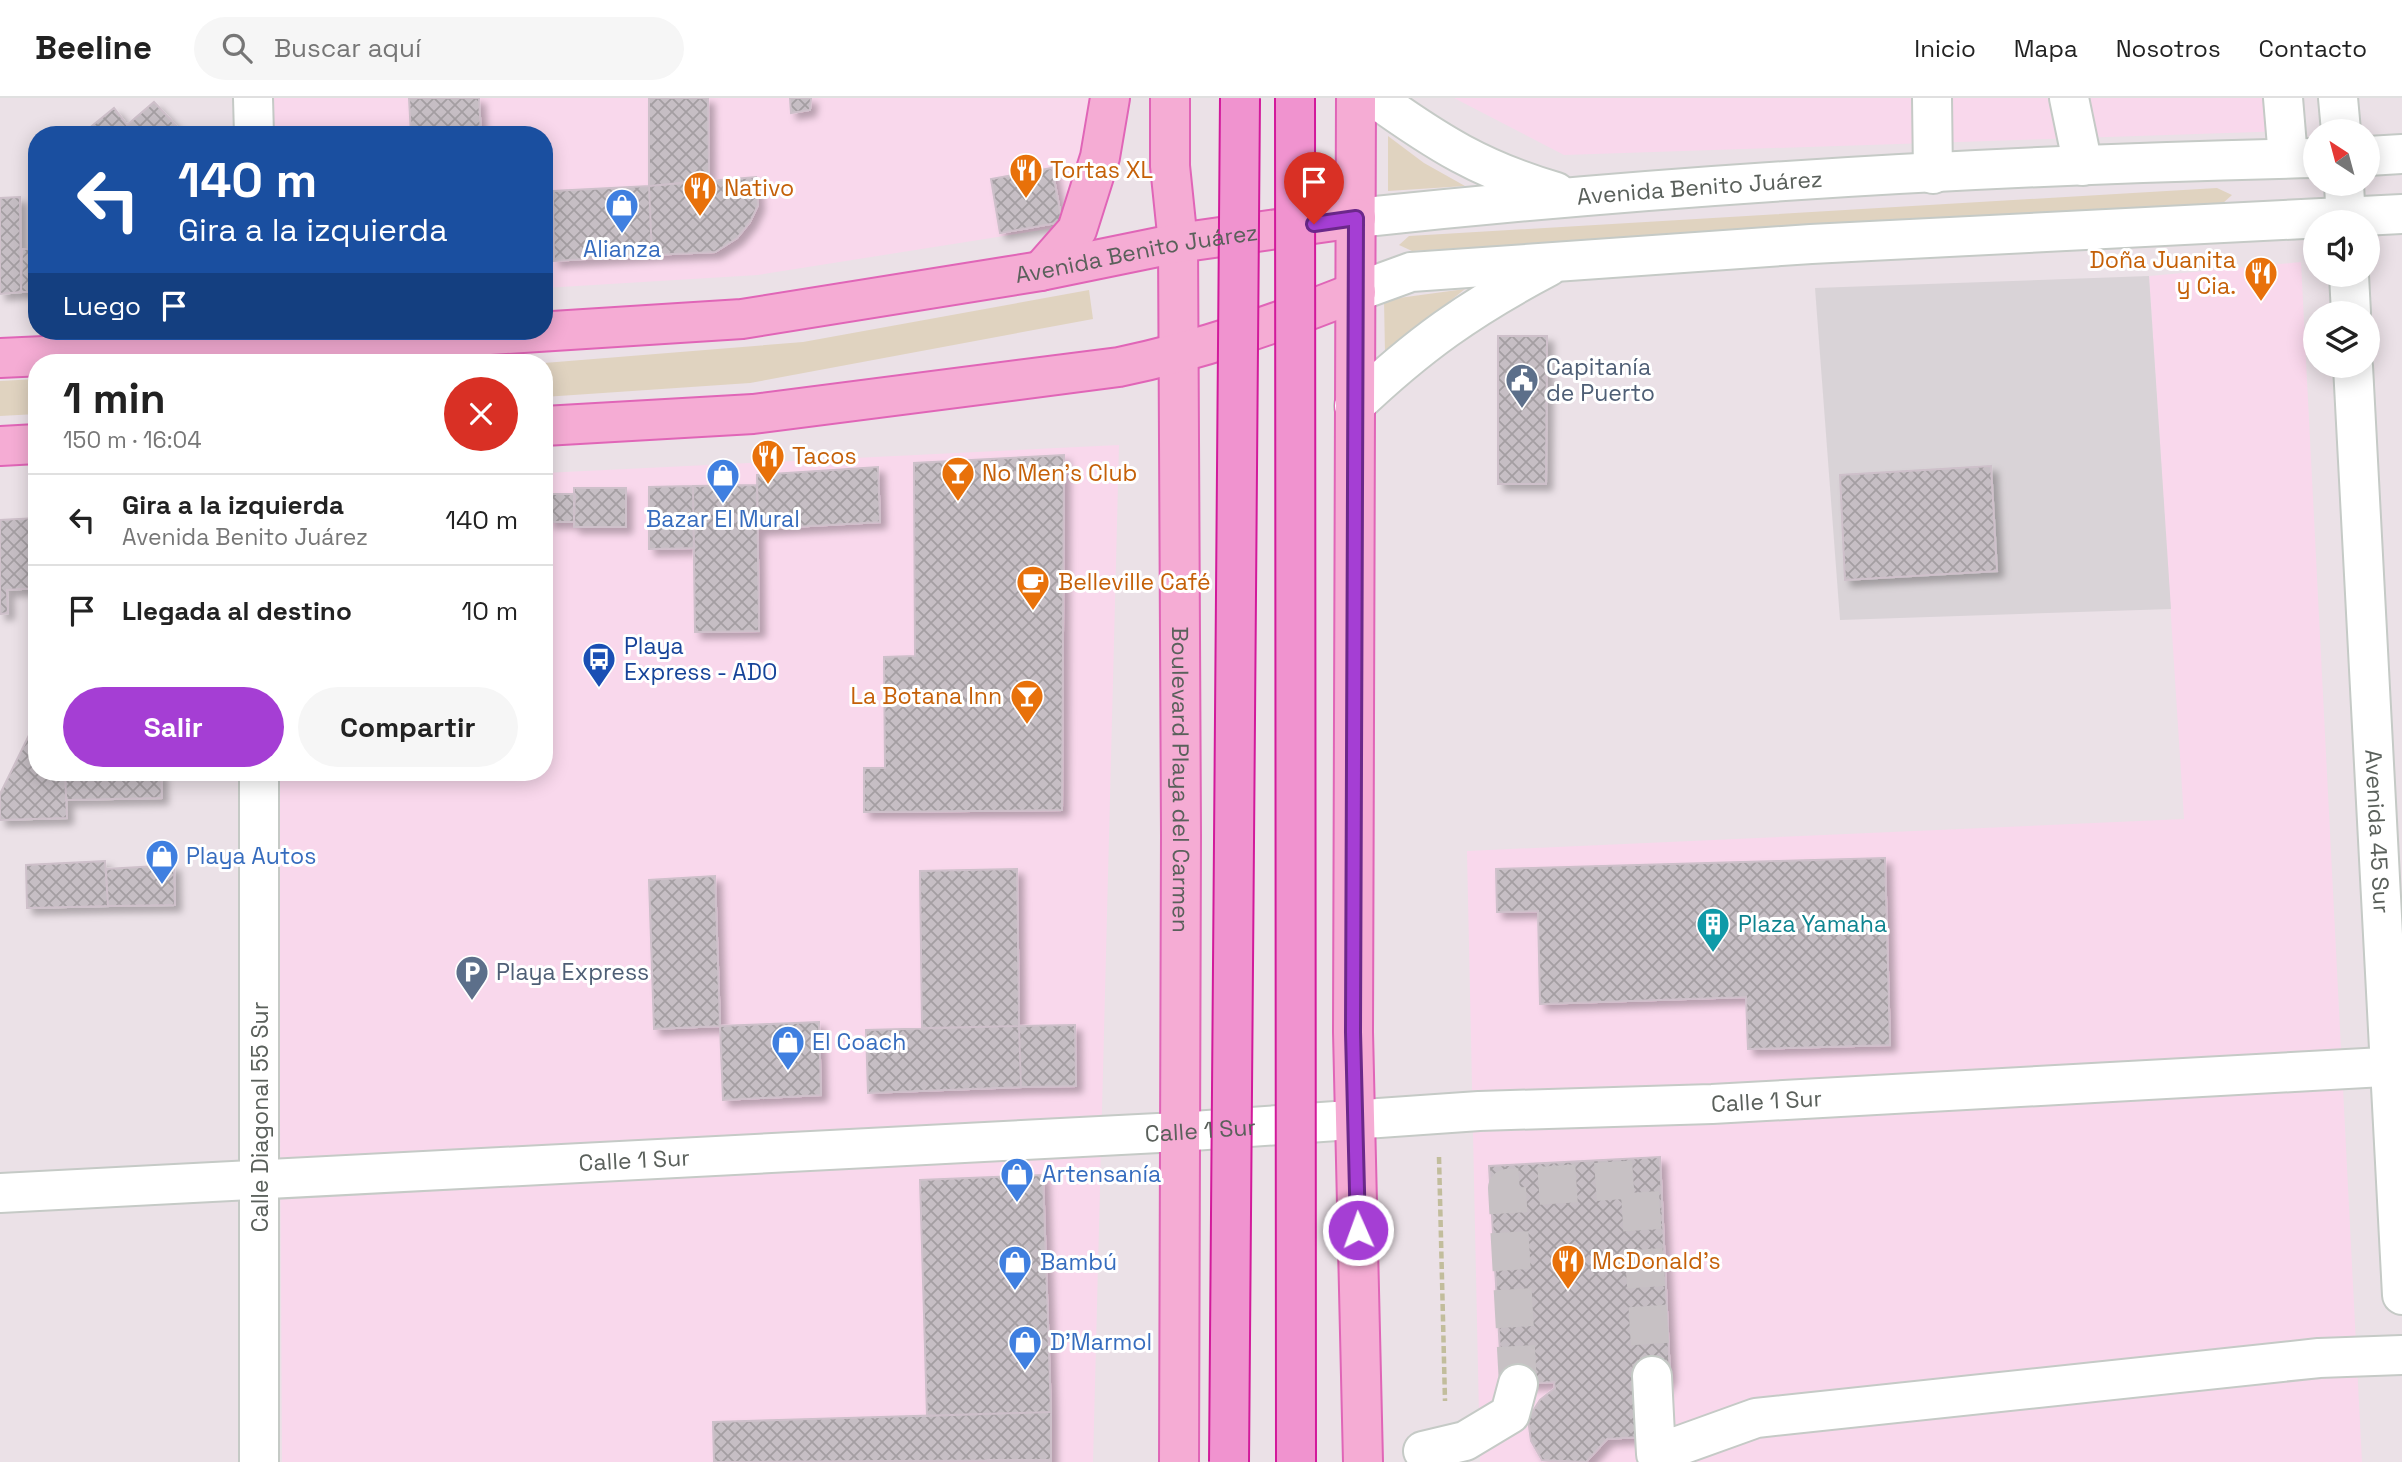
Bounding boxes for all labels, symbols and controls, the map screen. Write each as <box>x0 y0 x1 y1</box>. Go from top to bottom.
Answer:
search box <box>194 17 684 80</box>
text: Beeline <box>35 27 152 69</box>
icon: search <box>218 29 256 67</box>
text: Buscar aquí <box>274 31 421 65</box>
text: Inicio <box>1914 33 1976 64</box>
text: Mapa <box>2014 33 2078 64</box>
text: Nosotros <box>2116 33 2221 64</box>
text: Contacto <box>2259 33 2367 64</box>
north arrow <box>2303 119 2380 196</box>
map controls <box>2303 119 2380 378</box>
text: 140 m <box>178 149 317 211</box>
restaurant icon: Tortas XL <box>1007 151 1045 200</box>
pin <box>1284 152 1344 224</box>
icon: left <box>63 154 154 245</box>
place label: Tortas XL <box>1050 155 1153 185</box>
icon: arrive <box>1295 163 1333 201</box>
street label: Avenida Benito Juárez <box>1576 164 1823 212</box>
restaurant icon: Nativo <box>681 169 719 218</box>
place label: Nativo <box>724 173 794 203</box>
shop icon: Alianza <box>603 186 641 235</box>
text: Gira a la izquierda <box>178 210 448 250</box>
button: sound <box>2303 210 2380 287</box>
street label: Avenida Benito Juárez <box>1013 217 1260 290</box>
place label: Alianza <box>583 234 661 264</box>
place label: Doña Juanita y Cia. <box>2089 245 2236 301</box>
restaurant icon: Doña Juanita y Cia. <box>2242 254 2280 303</box>
icon: arrive <box>155 287 193 325</box>
text: Luego <box>63 289 141 323</box>
button: layers <box>2303 301 2380 378</box>
place label: Capitanía de Puerto <box>1546 352 1655 408</box>
public building icon: Capitanía de Puerto <box>1503 361 1541 410</box>
text: 1 min <box>63 372 166 425</box>
button: close <box>444 377 518 451</box>
text: 150 m · 16:04 <box>63 425 202 455</box>
restaurant icon: Tacos <box>749 437 787 486</box>
place label: Tacos <box>792 441 857 471</box>
bar icon: No Men's Club <box>939 454 977 503</box>
shop icon: Bazar El Mural <box>704 456 742 505</box>
place label: No Men's Club <box>982 458 1137 488</box>
text: Gira a la izquierda <box>122 488 344 522</box>
icon: left <box>63 501 101 539</box>
text: 140 m <box>445 503 518 537</box>
place label: Bazar El Mural <box>646 504 800 534</box>
text: Avenida Benito Juárez <box>122 522 368 552</box>
cafe icon: Belleville Café <box>1014 563 1052 612</box>
place label: Belleville Café <box>1058 567 1211 597</box>
icon: arrive <box>63 592 101 630</box>
text: Llegada al destino <box>122 594 352 628</box>
text: 10 m <box>461 594 518 628</box>
street label: Boulevard Playa del Carmen <box>1165 626 1196 933</box>
place label: Playa Express - ADO <box>624 631 777 687</box>
bus stop icon: Playa Express - ADO <box>580 640 618 689</box>
bar icon: La Botana Inn <box>1008 677 1046 726</box>
place label: La Botana Inn <box>851 681 1002 711</box>
button: Salir <box>63 687 284 767</box>
button: Compartir <box>298 687 518 767</box>
street label: Avenida 45 Sur <box>2358 749 2397 914</box>
shop icon: Playa Autos <box>143 837 181 886</box>
place label: Playa Autos <box>186 841 316 871</box>
building icon: Plaza Yamaha <box>1694 905 1732 954</box>
place label: Plaza Yamaha <box>1738 909 1887 939</box>
parking icon: Playa Express <box>453 953 491 1002</box>
place label: Playa Express <box>496 957 649 987</box>
street label: Calle Diagonal 55 Sur <box>245 1002 275 1232</box>
shop icon: El Coach <box>769 1023 807 1072</box>
place label: El Coach <box>812 1027 906 1057</box>
street label: Calle 1 Sur <box>1710 1083 1823 1119</box>
street label: Calle 1 Sur <box>1144 1112 1257 1149</box>
street label: Calle 1 Sur <box>578 1142 690 1178</box>
shop icon: Artensanía <box>998 1155 1036 1204</box>
place label: Artensanía <box>1042 1159 1161 1189</box>
position arrow <box>1321 1193 1395 1267</box>
restaurant icon: McDonald's <box>1549 1242 1587 1291</box>
shop icon: Bambú <box>996 1243 1034 1292</box>
place label: McDonald's <box>1592 1246 1721 1276</box>
place label: Bambú <box>1040 1247 1117 1277</box>
shop icon: D'Marmol <box>1006 1323 1044 1372</box>
place label: D'Marmol <box>1050 1327 1152 1357</box>

